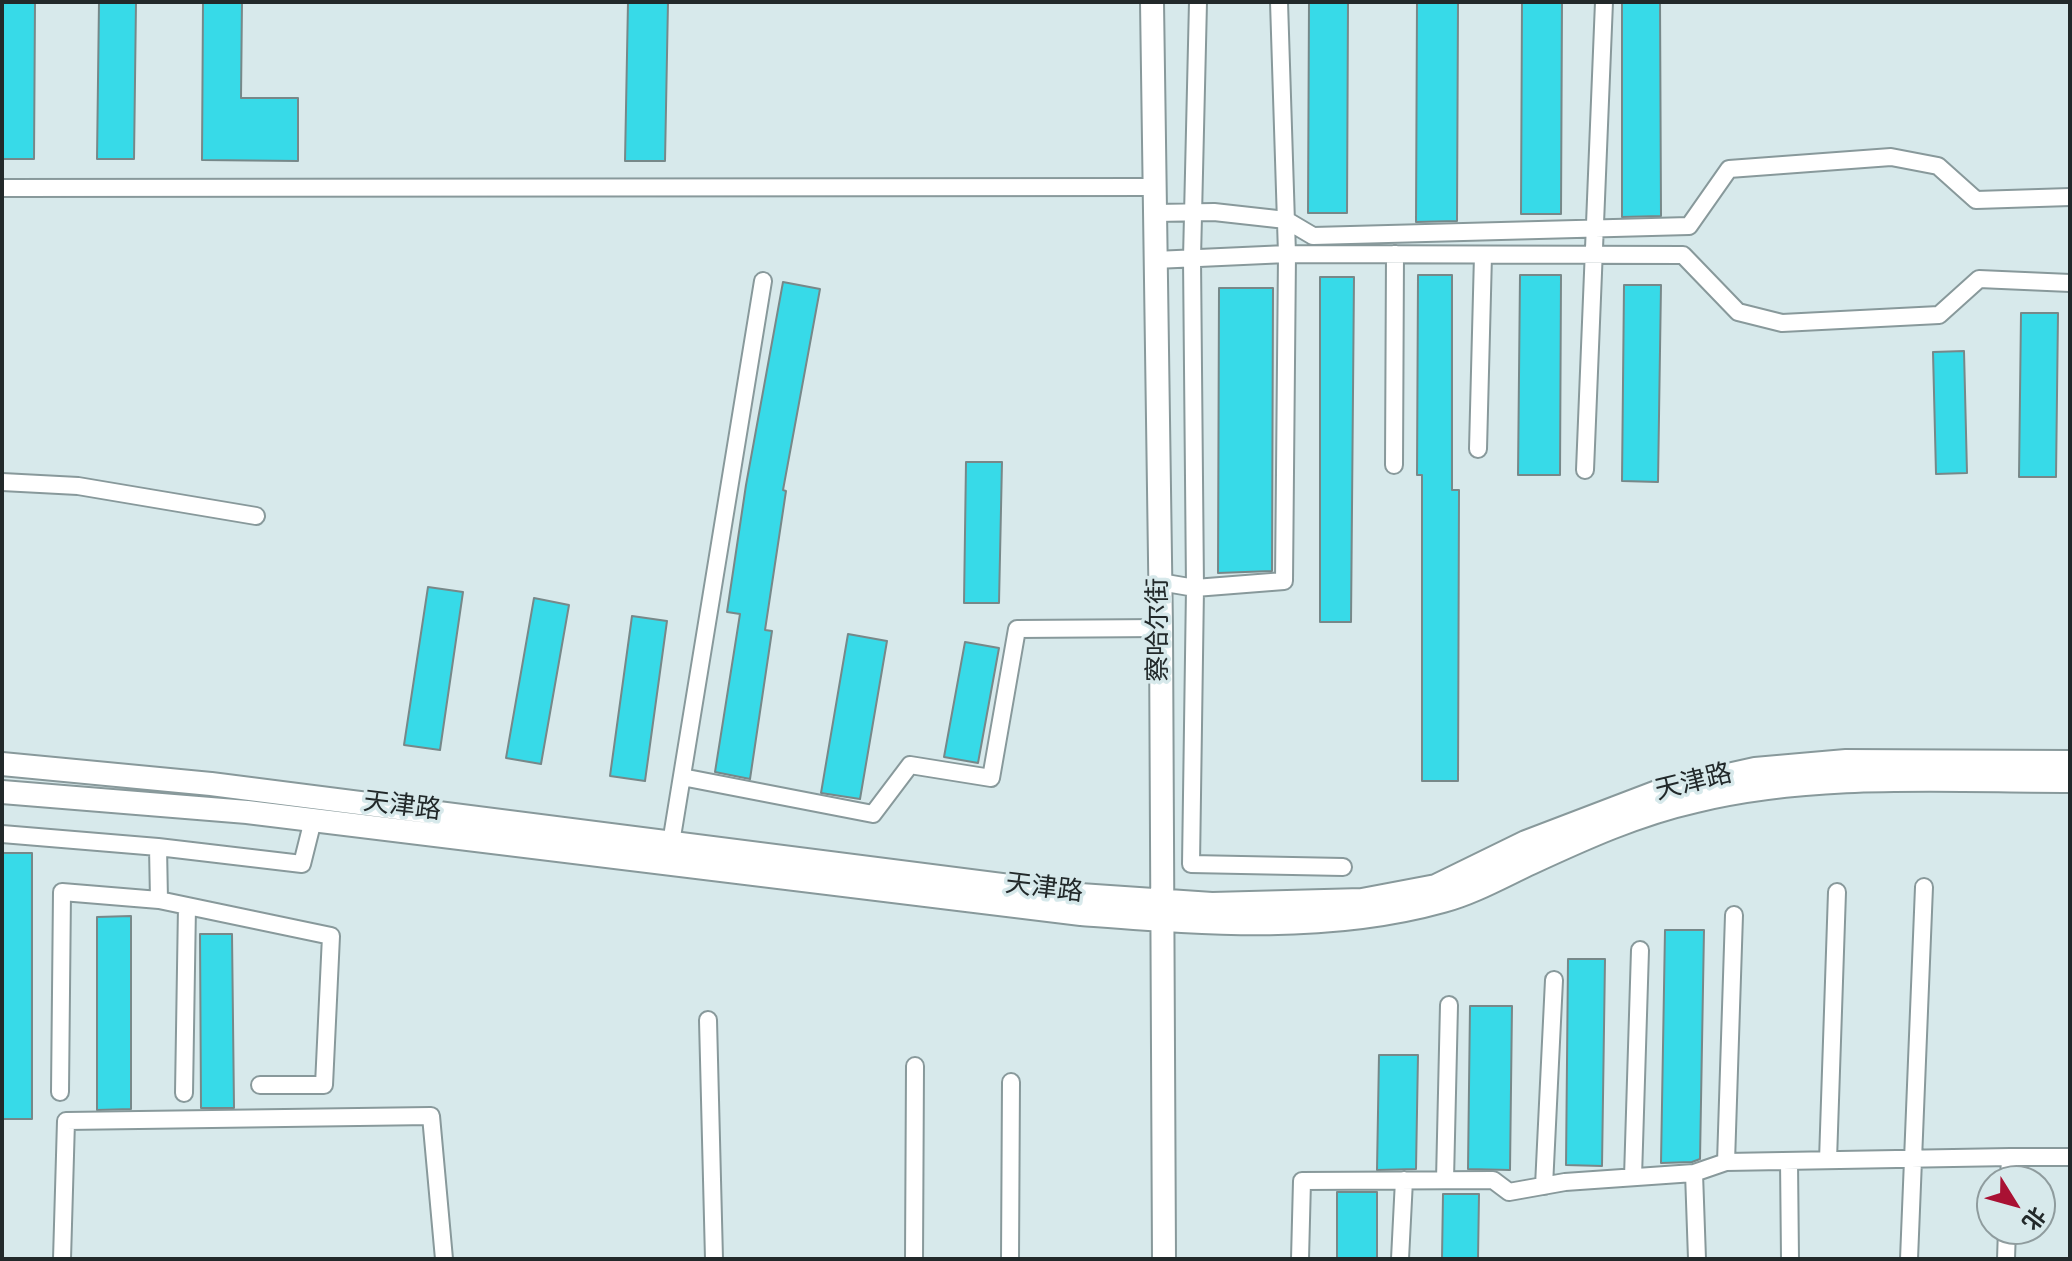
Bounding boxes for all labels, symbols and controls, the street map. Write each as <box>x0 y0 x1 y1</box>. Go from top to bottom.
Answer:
street label: 察哈尔街 <box>1144 578 1176 682</box>
street label: 天津路 <box>1652 759 1736 809</box>
street label: 天津路 <box>361 788 443 828</box>
street label: 天津路 <box>1003 870 1085 910</box>
north arrow <box>1976 1165 2056 1245</box>
text: 北 <box>2014 1200 2053 1237</box>

